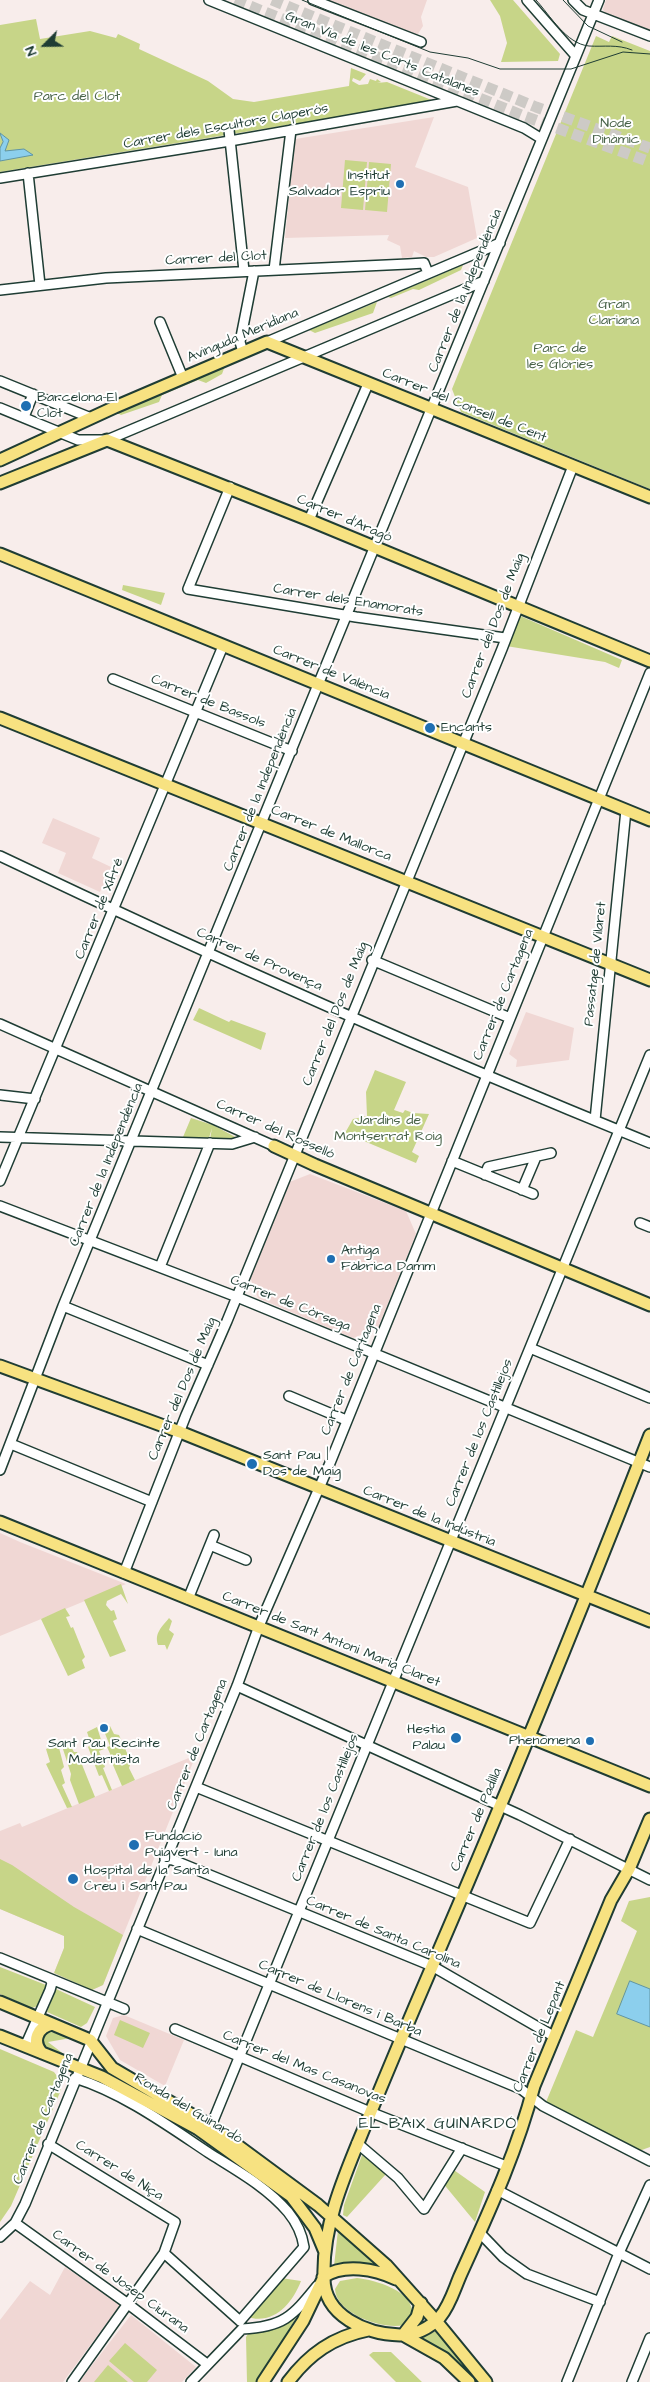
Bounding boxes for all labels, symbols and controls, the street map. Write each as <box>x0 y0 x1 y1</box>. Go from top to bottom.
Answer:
street label: Gran Via de les Corts Catalanes <box>282 8 482 102</box>
north arrow <box>20 20 70 70</box>
text: N <box>20 43 42 59</box>
park label: Parc del Clot <box>34 89 120 105</box>
street label: Carrer dels Escultors Claperós <box>122 101 330 153</box>
park label: Node Dinàmic <box>592 116 640 148</box>
place label: Institut Salvador Espriu <box>289 168 390 200</box>
marker: Institut Salvador Espriu <box>394 178 406 190</box>
street label: Carrer de la Independència <box>425 207 507 375</box>
street label: Carrer del Clot <box>165 248 267 270</box>
park label: Gran Clariana <box>589 297 639 330</box>
street label: Avinguda Meridiana <box>185 305 301 367</box>
park label: Parc de les Glòries <box>527 341 593 374</box>
street label: Carrer del Consell de Cent <box>379 365 549 447</box>
place label: Barcelona-El Clot <box>37 390 117 422</box>
marker: Barcelona-El Clot <box>19 399 33 413</box>
street label: Carrer d'Aragó <box>294 491 394 547</box>
street label: Carrer del Dos de Maig <box>459 551 529 701</box>
street label: Carrer dels Enamorats <box>272 581 424 621</box>
street label: Carrer de València <box>270 642 392 704</box>
street label: Carrer de Bassols <box>148 671 268 733</box>
street label: Carrer de la Independència <box>220 706 302 874</box>
place label: Encants <box>441 720 492 736</box>
marker: Encants <box>423 721 437 735</box>
street label: Carrer de Mallorca <box>268 802 394 866</box>
street label: Carrer de Xifré <box>72 856 128 962</box>
street label: Passatge de Vilaret <box>581 901 611 1027</box>
street label: Carrer de Provença <box>193 925 325 995</box>
street label: Carrer de Cartagena <box>470 927 538 1063</box>
street label: Carrer del Dos de Maig <box>299 939 373 1089</box>
street label: Carrer de la Independència <box>66 1081 148 1249</box>
street label: Carrer del Rosselló <box>213 1096 337 1164</box>
park label: Jardins de Montserrat Roig <box>334 1113 442 1146</box>
place label: Antiga Fàbrica Damm <box>341 1243 435 1276</box>
marker: Antiga Fàbrica Damm <box>325 1253 337 1265</box>
street label: Carrer de Còrsega <box>227 1272 353 1336</box>
street label: Carrer de Cartagena <box>318 1302 386 1438</box>
street label: Carrer del Dos de Maig <box>145 1315 221 1463</box>
street label: Carrer de los Castillejos <box>443 1357 517 1509</box>
place label: Sant Pau | Dos de Maig <box>263 1448 341 1480</box>
marker: Sant Pau | Dos de Maig <box>245 1457 259 1471</box>
street label: Carrer de la Indústria <box>360 1483 498 1551</box>
street label: Carrer de Sant Antoni Maria Claret <box>219 1588 443 1692</box>
street label: Carrer de Cartagena <box>164 1677 232 1813</box>
marker: Sant Pau Recinte Modernista <box>98 1722 110 1734</box>
place label: Hestia Palau <box>407 1722 445 1754</box>
marker: Hestia Palau <box>449 1731 463 1745</box>
street label: Carrer de los Castillejos <box>289 1732 363 1884</box>
place label: Phenomena <box>509 1733 580 1749</box>
marker: Phenomena <box>584 1735 596 1747</box>
place label: Sant Pau Recinte Modernista <box>48 1736 160 1768</box>
street label: Carrer de Padilla <box>448 1766 506 1874</box>
place label: Fundació Puigvert - Iuna <box>145 1829 238 1861</box>
marker: Fundació Puigvert - Iuna <box>127 1838 141 1852</box>
place label: Hospital de la Santa Creu i Sant Pau <box>84 1863 209 1895</box>
marker: Hospital de la Santa Creu i Sant Pau <box>66 1872 80 1886</box>
street label: Carrer de Santa Carolina <box>303 1893 463 1973</box>
street label: Carrer de Llorens i Barba <box>256 1957 424 2041</box>
street label: Carrer de Lepant <box>510 1979 570 2095</box>
street label: Carrer del Mas Casanovas <box>220 2027 388 2109</box>
street label: Carrer de Cartagena <box>10 2051 78 2187</box>
street label: Ronda del Guinardó <box>131 2070 245 2148</box>
district label: EL BAIX GUINARDÓ <box>357 2115 519 2135</box>
street label: Carrer de Niça <box>72 2137 166 2205</box>
street label: Carrer de Josep Ciurana <box>48 2227 192 2337</box>

